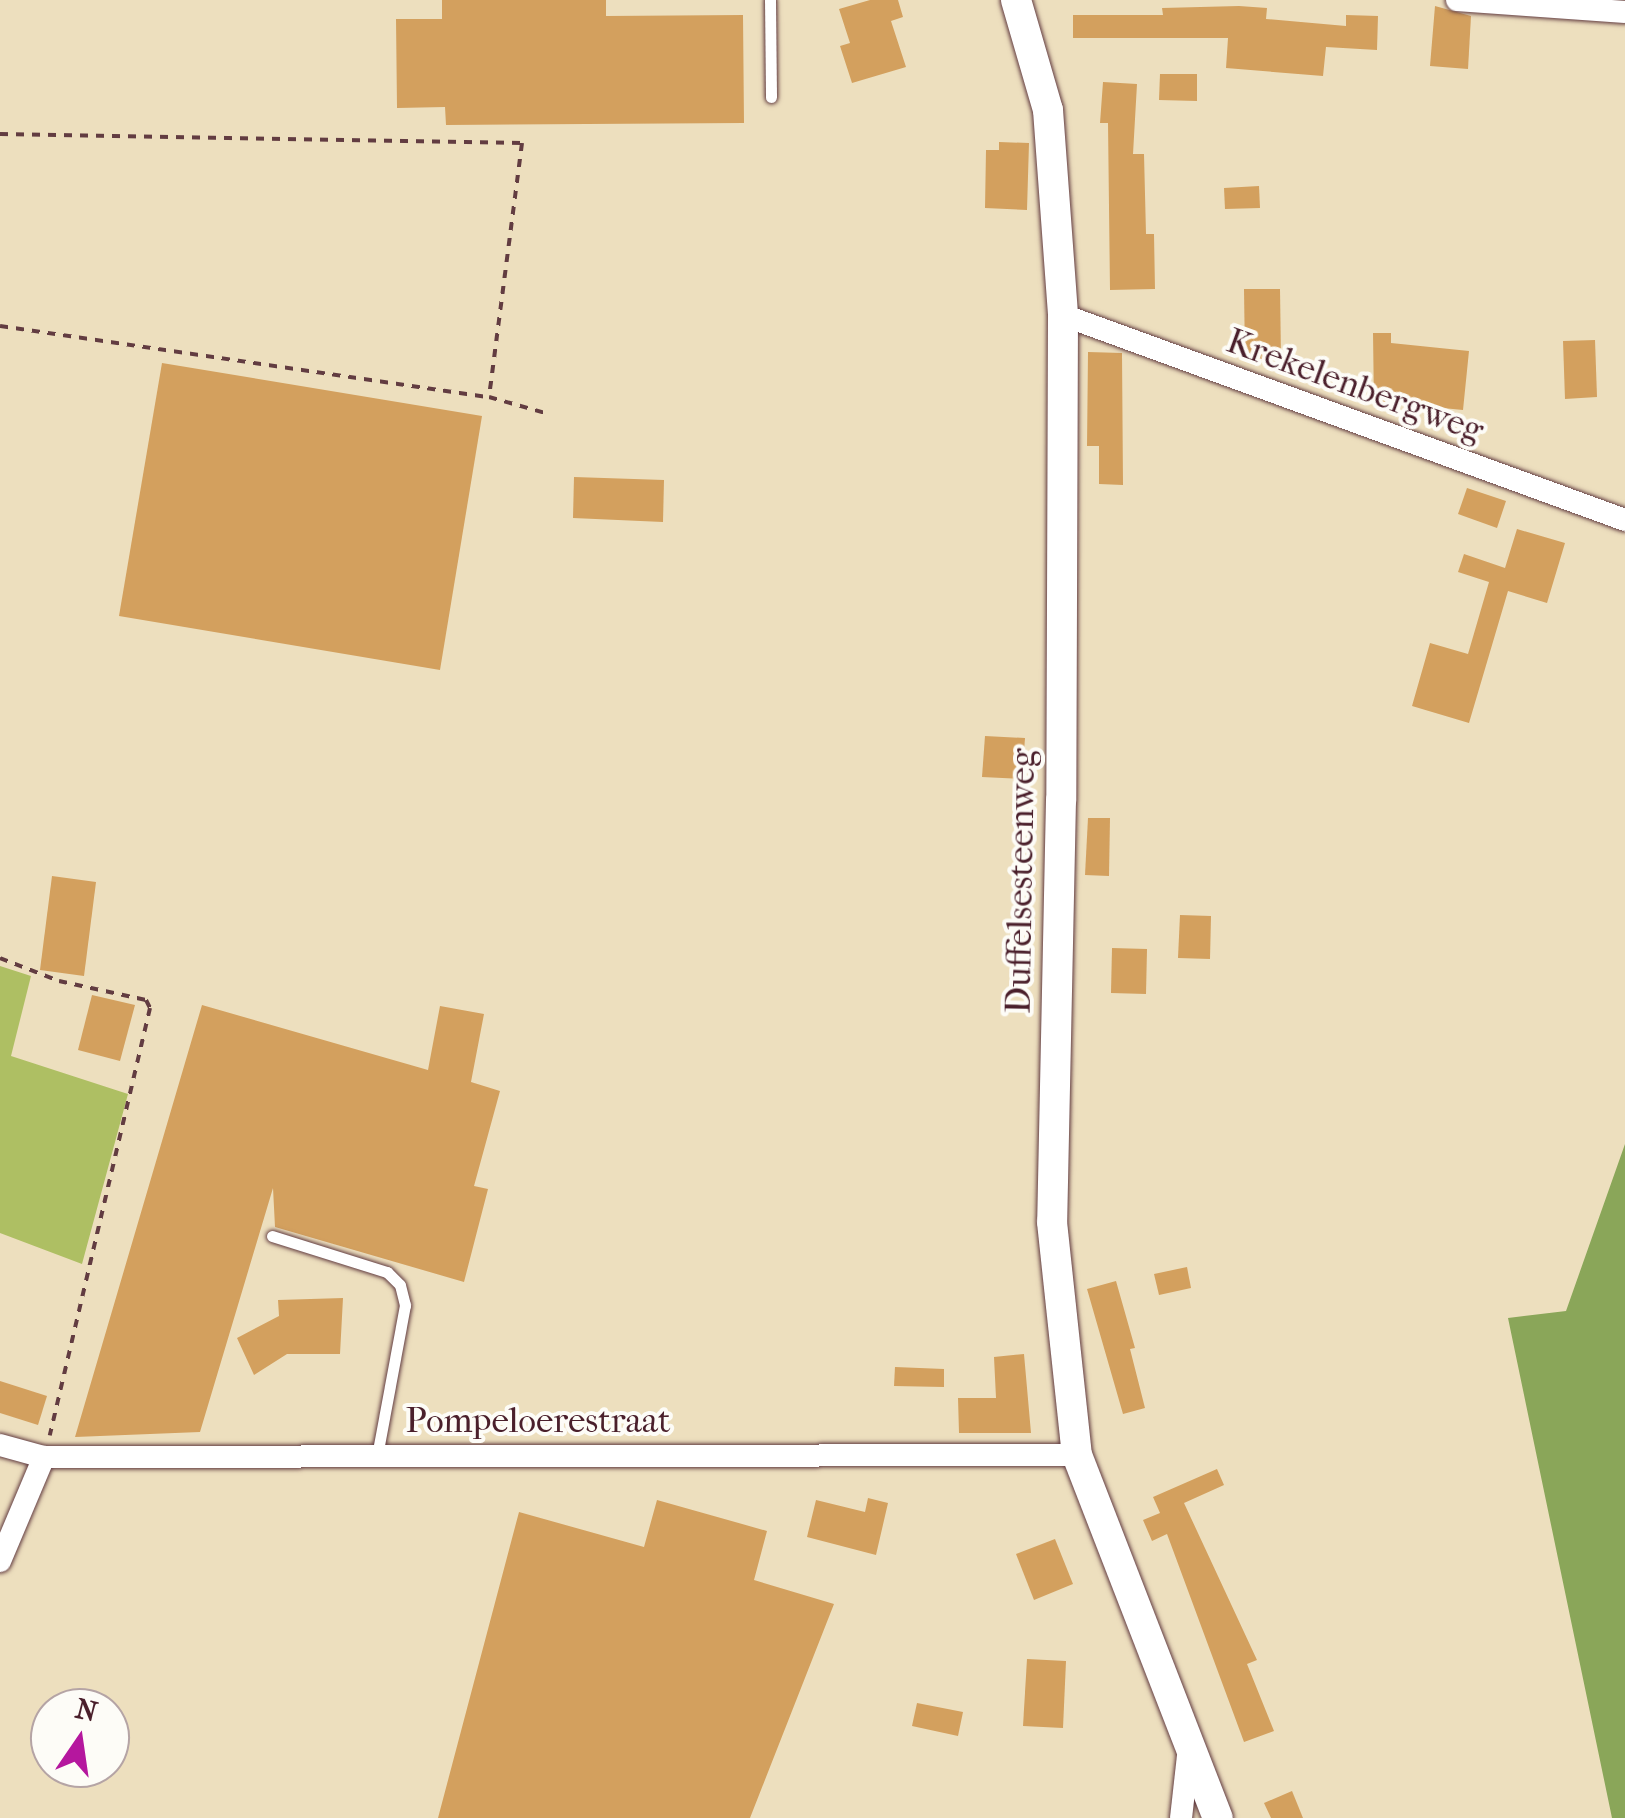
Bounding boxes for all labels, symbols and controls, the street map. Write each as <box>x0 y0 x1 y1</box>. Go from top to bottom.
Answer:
street label: Krekelenbergweg <box>1221 320 1489 452</box>
street label: Duffelsesteenweg <box>998 748 1044 1014</box>
street label: Pompeloerestraat <box>406 1400 670 1442</box>
north arrow <box>30 1688 130 1788</box>
text: N <box>72 1692 100 1729</box>

